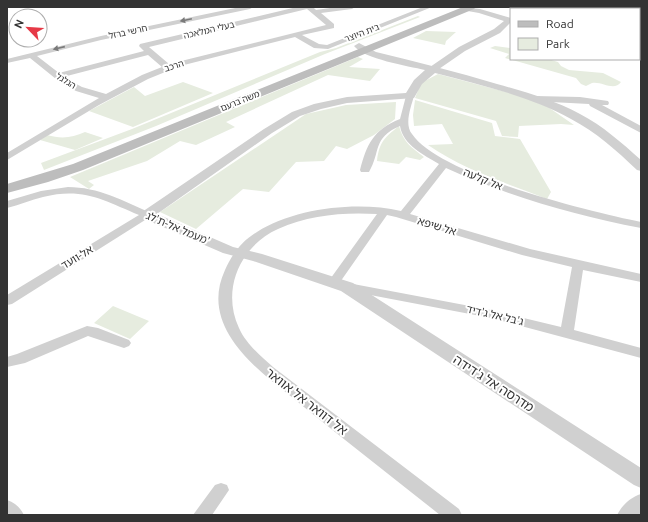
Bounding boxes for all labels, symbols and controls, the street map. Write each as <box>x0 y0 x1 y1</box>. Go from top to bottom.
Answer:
north arrow <box>8 8 48 48</box>
legend <box>510 8 640 60</box>
one-way arrow <box>180 17 192 23</box>
text: Road <box>546 17 574 30</box>
text: N <box>12 18 26 30</box>
street label: בעלי המלאכה <box>182 19 236 41</box>
street label: בית היוצר <box>343 22 381 44</box>
street label: חרשי ברזל <box>108 23 148 41</box>
text: Park <box>546 37 570 50</box>
one-way arrow <box>53 45 65 51</box>
street label: הרכב <box>163 58 185 74</box>
street label: הגלגל <box>54 71 78 91</box>
street label: משה ברעם <box>219 89 261 113</box>
street label: אל קלעה <box>462 166 504 192</box>
street label: מעמל אל-ת'לג' <box>144 209 212 247</box>
street label: אל שיפא <box>416 214 458 238</box>
street label: אל-וועד <box>59 243 95 271</box>
street label: ג'בל אל ג'דיד <box>465 303 525 327</box>
street label: מדרסה אל ג'דידה <box>451 352 537 414</box>
street label: אל דוואר אל אוואר <box>263 365 351 437</box>

